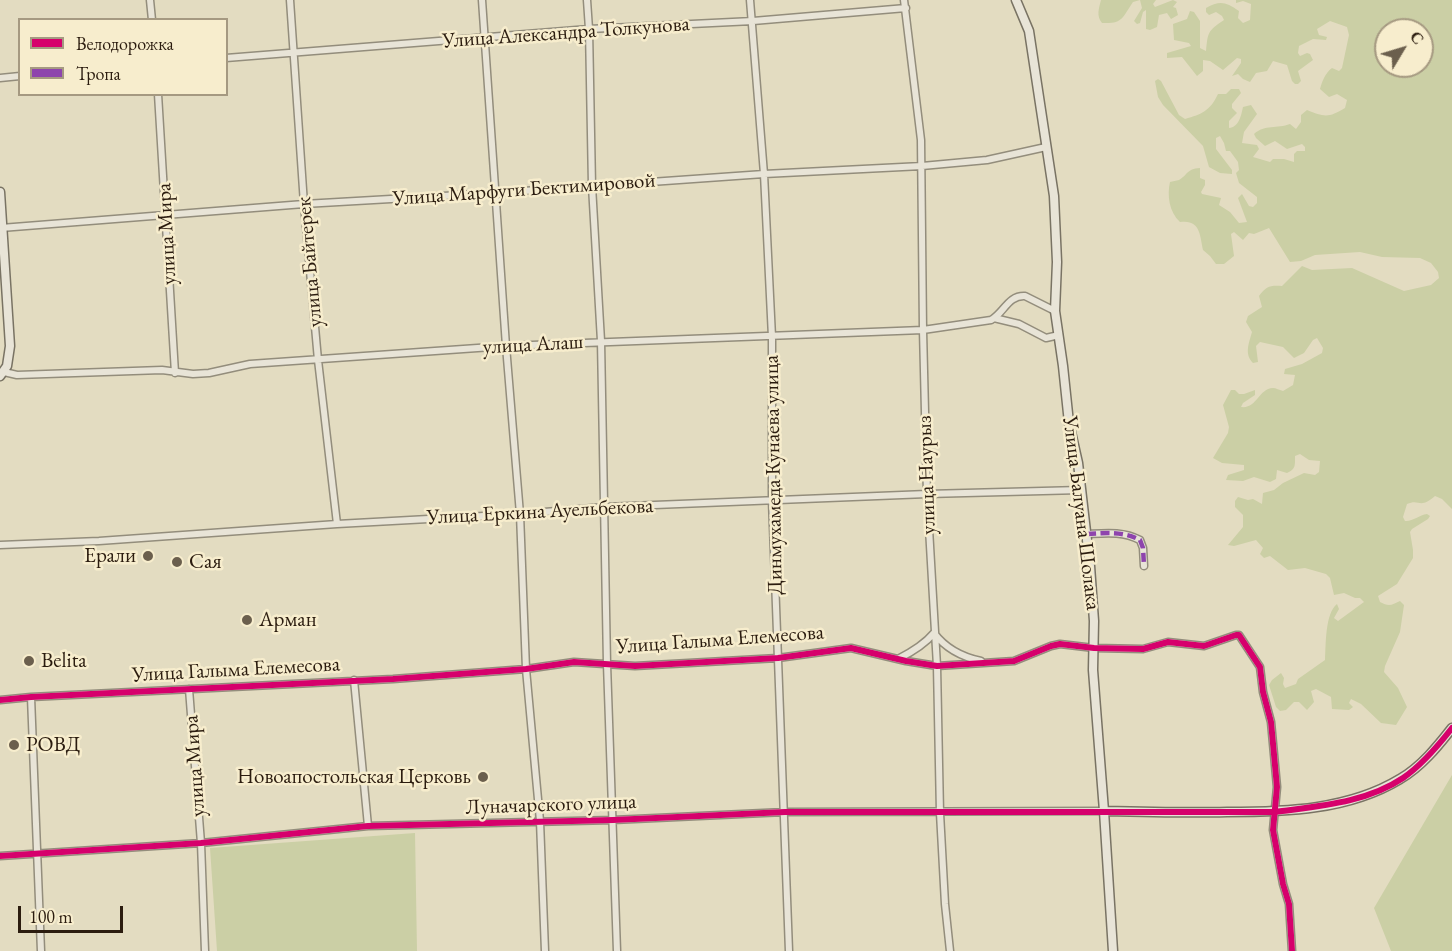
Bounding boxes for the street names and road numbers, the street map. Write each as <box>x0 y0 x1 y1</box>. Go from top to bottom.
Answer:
street label: Улица Александра Толкунова <box>441 12 691 54</box>
street label: Улица Марфуги Бектимировой <box>392 168 656 212</box>
street label: улица Мира <box>152 182 182 286</box>
street label: улица Байтерек <box>292 196 328 328</box>
street label: улица Алаш <box>482 330 584 360</box>
street label: Динмухамеда Кунаева улица <box>759 355 789 595</box>
street label: Улица Балуана Шолака <box>1057 414 1105 612</box>
street label: улица Наурыз <box>912 415 942 535</box>
street label: Улица Еркина Ауельбекова <box>426 493 654 531</box>
street label: Улица Галыма Елемесова <box>615 620 825 660</box>
street label: Улица Галыма Елемесова <box>131 652 341 688</box>
street label: улица Мира <box>179 714 211 818</box>
street label: Луначарского улица <box>465 789 637 821</box>

